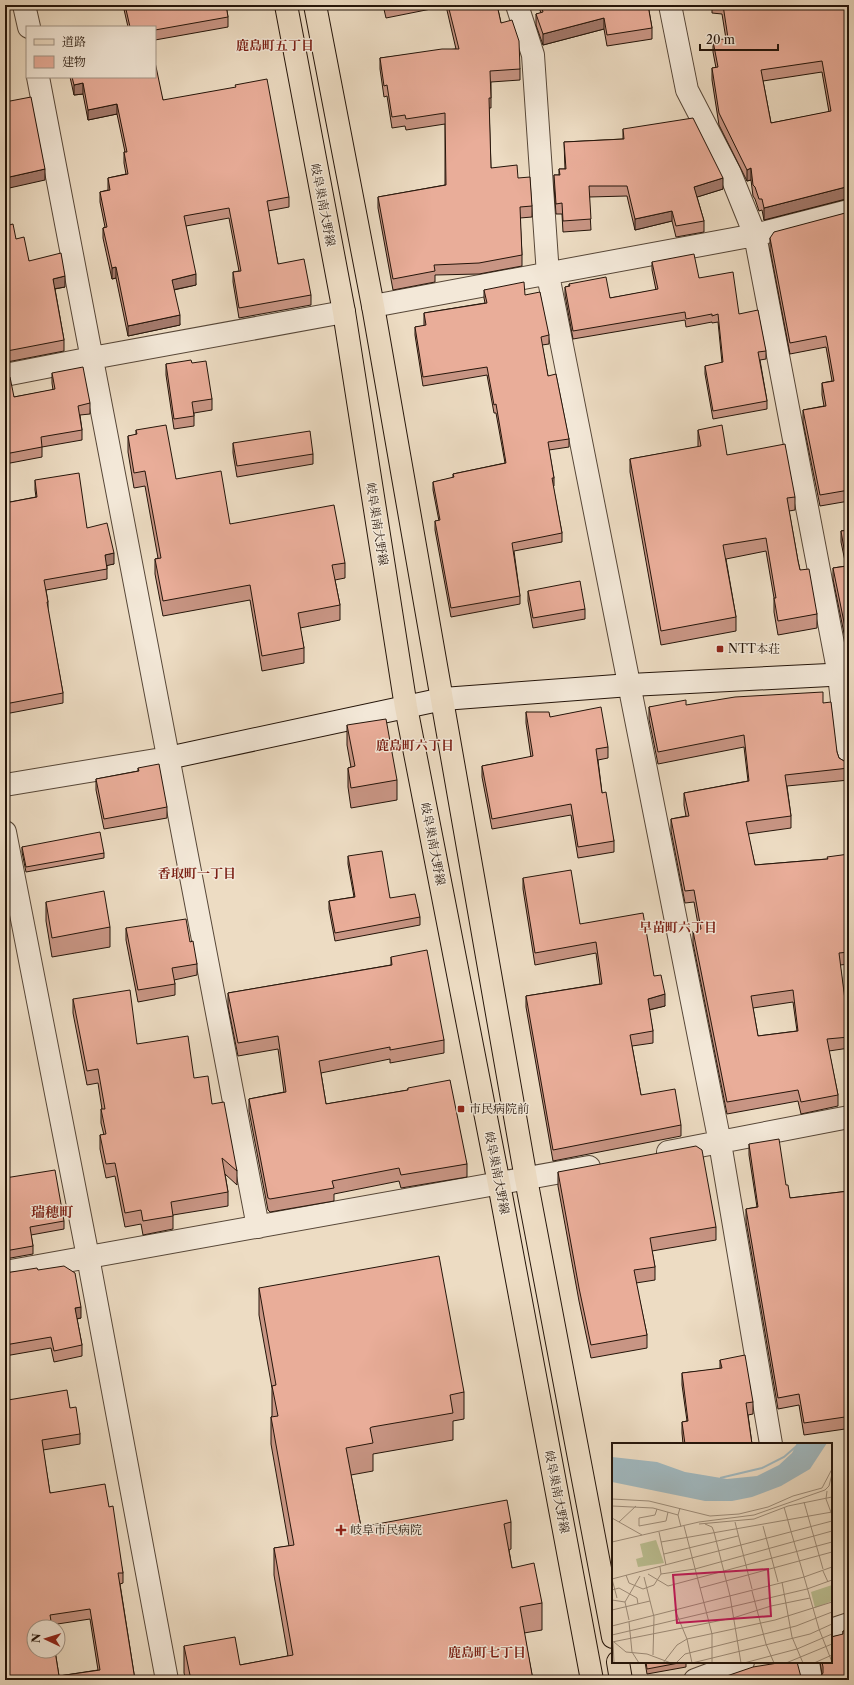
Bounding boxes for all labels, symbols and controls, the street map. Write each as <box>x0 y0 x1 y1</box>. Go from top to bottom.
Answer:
legend <box>26 26 156 78</box>
scale bar <box>700 26 778 52</box>
text: 20 m <box>706 32 735 47</box>
text: 道路 <box>62 34 86 49</box>
district label: 鹿島町五丁目 <box>236 37 314 53</box>
text: 建物 <box>62 54 86 69</box>
street label: 岐阜巣南大野線 <box>308 162 339 248</box>
street label: 岐阜巣南大野線 <box>364 481 391 567</box>
place label: NTT本荘 <box>728 641 780 656</box>
marker: NTT本荘 <box>715 644 725 654</box>
district label: 鹿島町六丁目 <box>376 737 454 753</box>
street label: 岐阜巣南大野線 <box>418 801 449 887</box>
district label: 香取町一丁目 <box>158 865 236 881</box>
district label: 早苗町六丁目 <box>639 919 717 935</box>
place label: 市民病院前 <box>469 1101 529 1116</box>
marker: 市民病院前 <box>456 1104 466 1114</box>
street label: 岐阜巣南大野線 <box>482 1130 513 1216</box>
district label: 瑞穂町 <box>31 1203 74 1221</box>
inset map <box>612 1443 832 1663</box>
street label: 岐阜巣南大野線 <box>542 1449 573 1535</box>
place label: 岐阜市民病院 <box>350 1522 422 1537</box>
marker: 岐阜市民病院 <box>335 1524 347 1536</box>
north arrow <box>26 1619 66 1659</box>
text: N <box>29 1633 43 1644</box>
district label: 鹿島町七丁目 <box>448 1644 526 1660</box>

